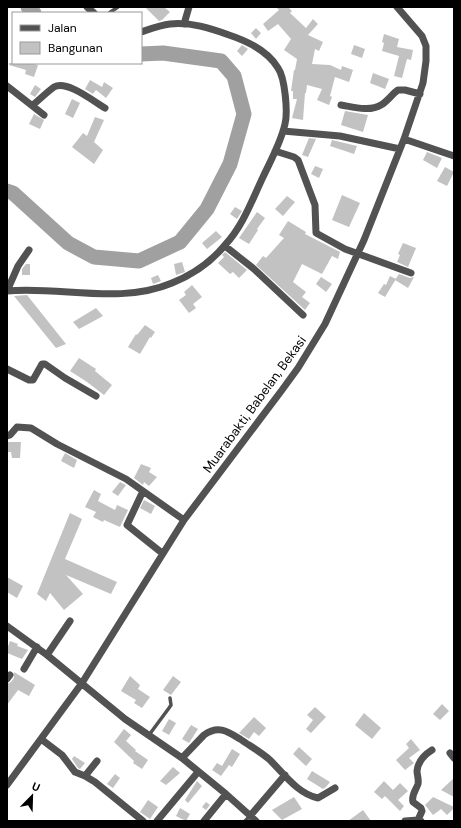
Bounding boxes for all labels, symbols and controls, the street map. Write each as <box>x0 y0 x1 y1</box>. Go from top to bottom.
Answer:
legend <box>12 12 142 64</box>
text: Jalan <box>48 20 77 36</box>
text: Bangunan <box>48 40 103 56</box>
street label: Muarabakti, Babelan, Bekasi <box>199 332 310 476</box>
north arrow <box>12 776 52 816</box>
text: U <box>30 779 42 795</box>

